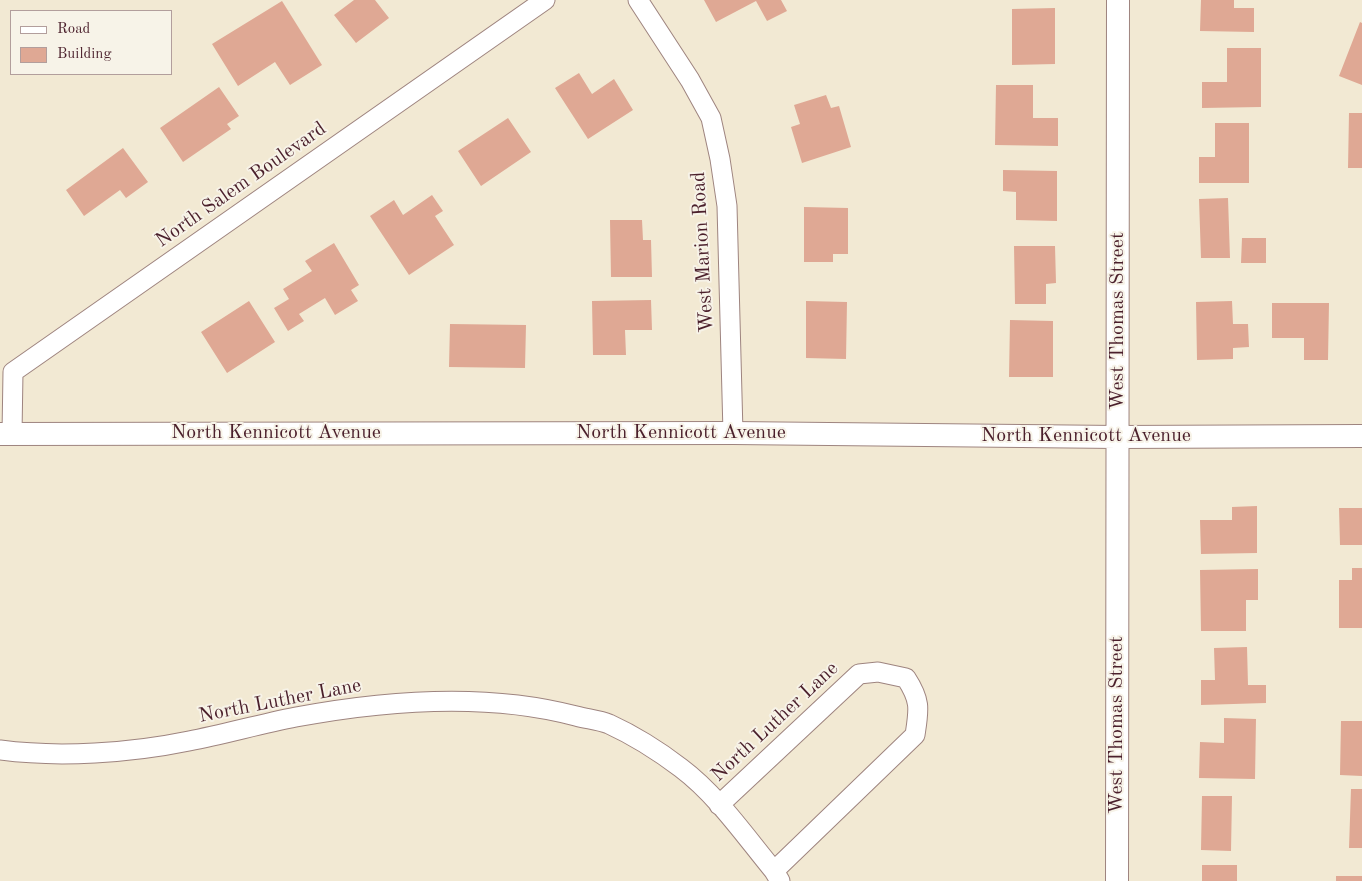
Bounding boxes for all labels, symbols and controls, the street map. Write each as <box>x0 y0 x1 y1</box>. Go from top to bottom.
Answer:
legend <box>10 10 172 75</box>
text: Road <box>57 22 90 37</box>
text: Building <box>57 47 112 62</box>
street label: North Salem Boulevard <box>151 117 331 253</box>
street label: West Marion Road <box>687 171 719 333</box>
street label: West Thomas Street <box>1106 232 1130 410</box>
street label: North Kennicott Avenue <box>171 421 381 445</box>
street label: North Kennicott Avenue <box>576 421 786 445</box>
street label: North Kennicott Avenue <box>981 424 1191 448</box>
street label: West Thomas Street <box>1105 636 1129 814</box>
street label: North Luther Lane <box>706 657 844 787</box>
street label: North Luther Lane <box>197 673 363 729</box>

